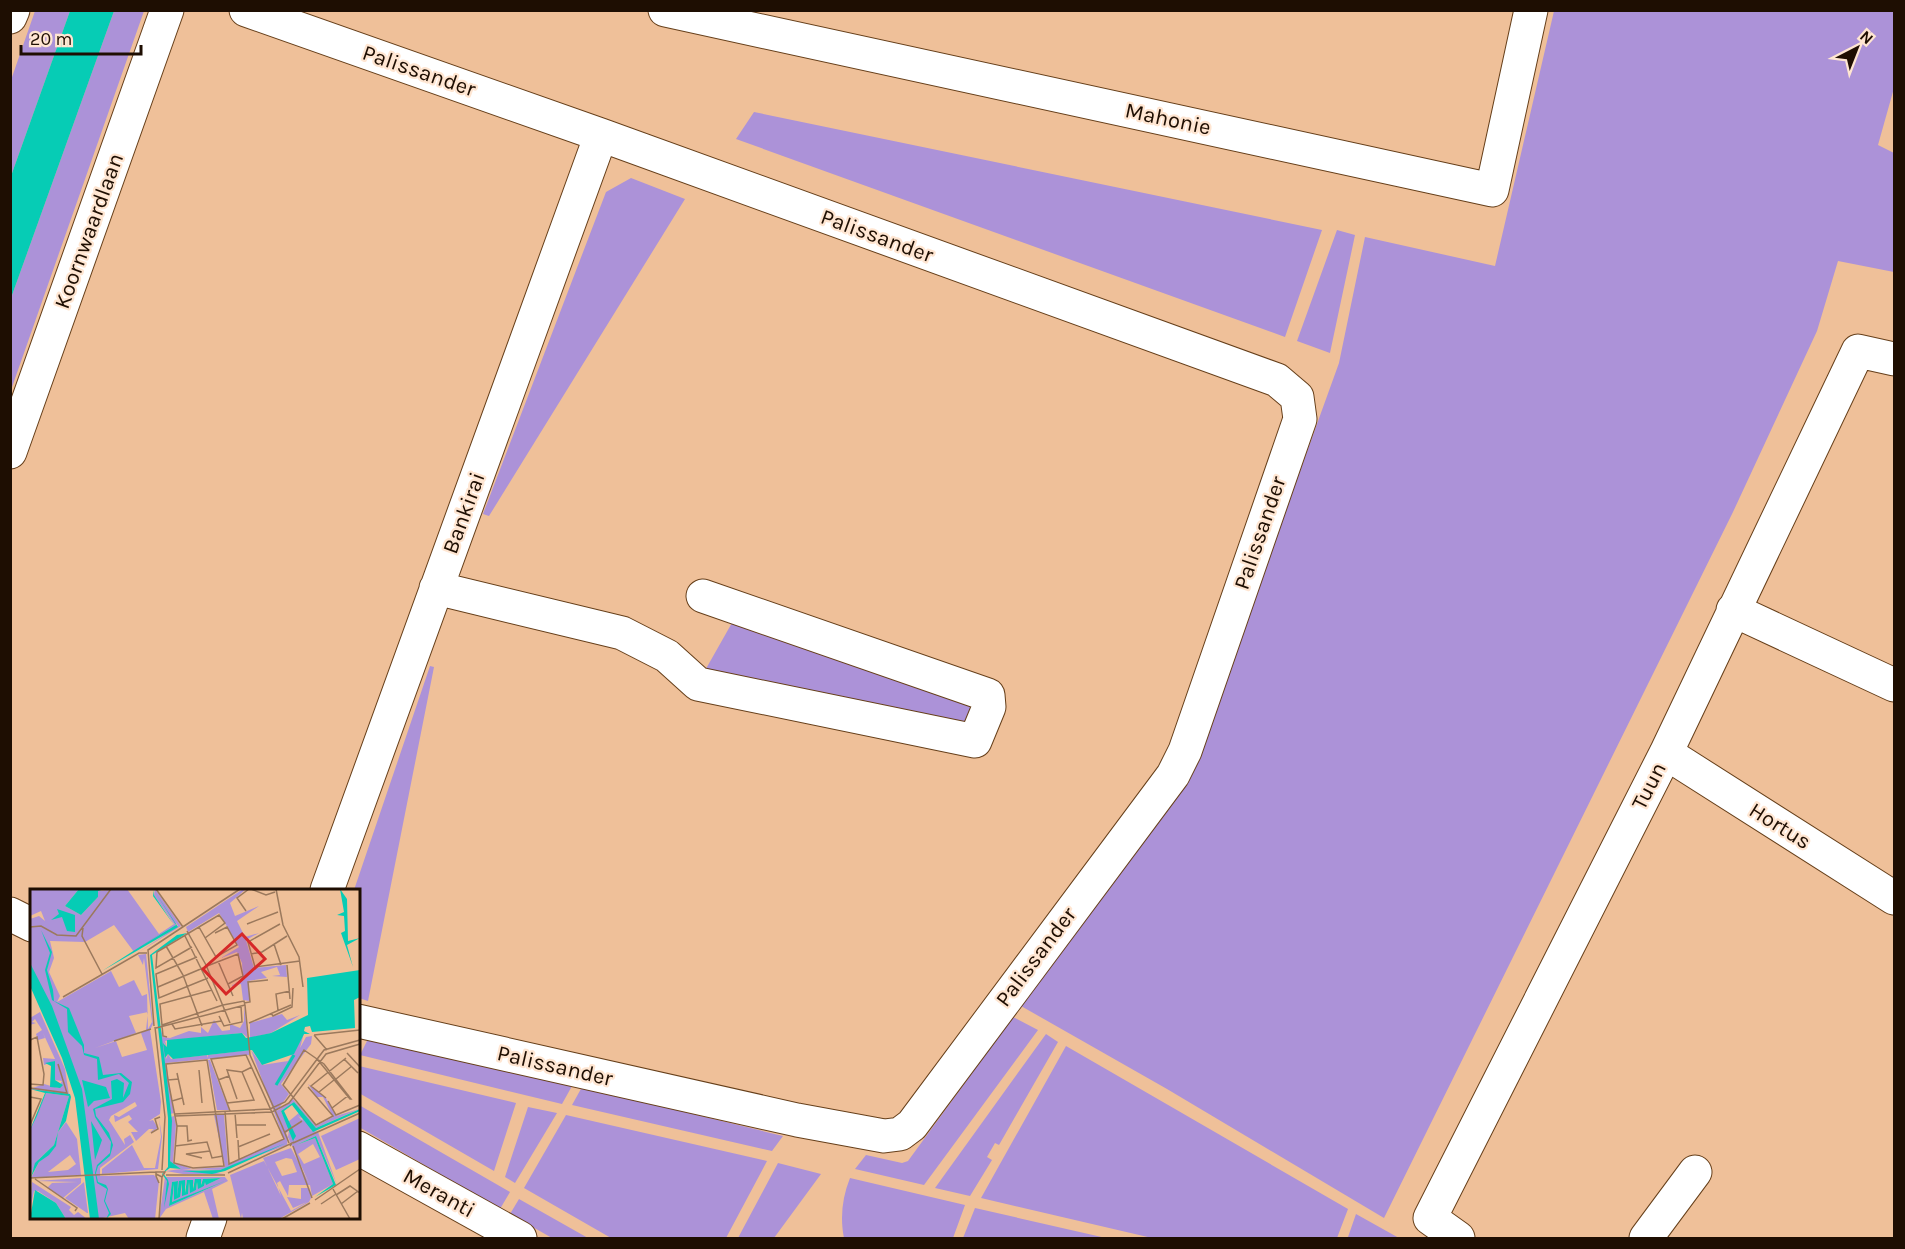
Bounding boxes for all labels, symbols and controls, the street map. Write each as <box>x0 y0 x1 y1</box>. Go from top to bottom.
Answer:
scale bar <box>21 18 141 56</box>
north arrow <box>1827 18 1887 78</box>
text: N <box>1856 26 1877 48</box>
text: 20 m <box>30 28 72 50</box>
street label: Palissander <box>359 40 479 102</box>
street label: Mahonie <box>1123 97 1213 141</box>
street label: Koornwaardlaan <box>49 150 129 312</box>
street label: Palissander <box>817 204 937 268</box>
street label: Bankirai <box>437 469 491 557</box>
street label: Palissander <box>1229 473 1291 593</box>
street label: Tuun <box>1626 758 1672 814</box>
street label: Hortus <box>1744 797 1816 855</box>
inset map <box>30 889 360 1219</box>
street label: Palissander <box>990 902 1082 1012</box>
street label: Palissander <box>495 1040 615 1092</box>
street label: Meranti <box>399 1163 479 1223</box>

